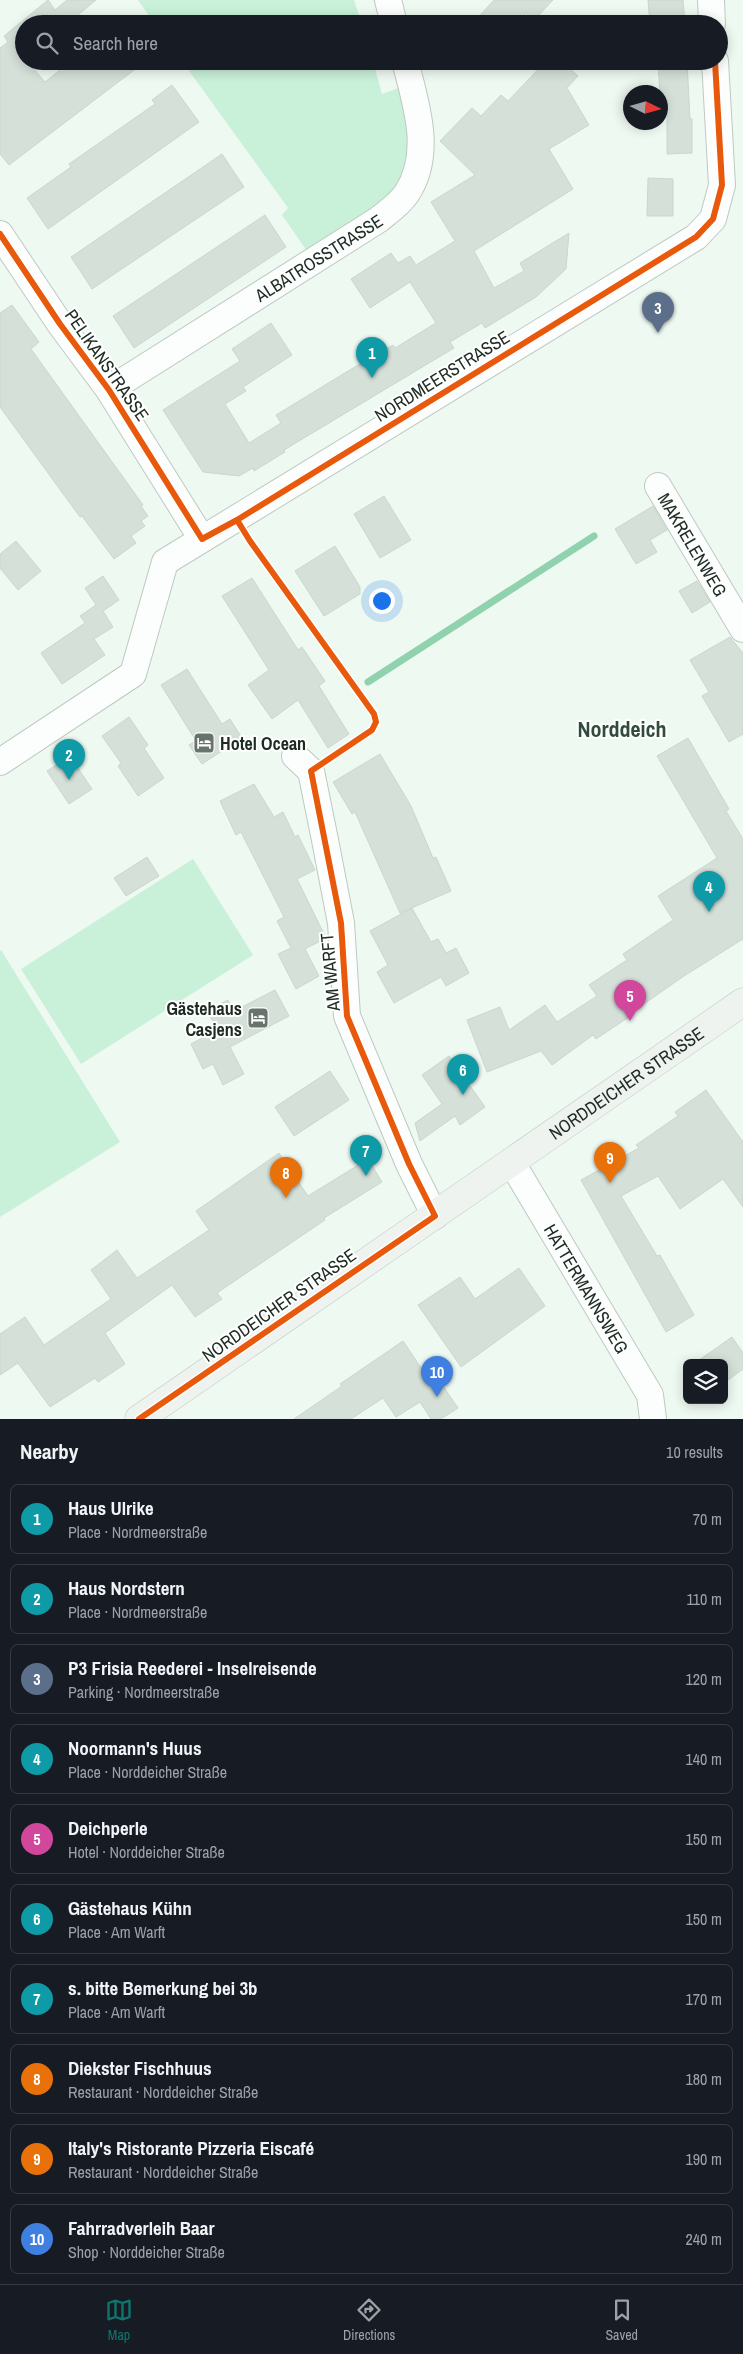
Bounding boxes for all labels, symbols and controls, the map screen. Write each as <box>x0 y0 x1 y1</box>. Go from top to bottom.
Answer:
search box <box>15 15 728 70</box>
icon: search <box>33 29 61 57</box>
text: Search here <box>73 30 158 56</box>
north arrow <box>623 85 668 130</box>
street label: ALBATROSSTRASSE <box>249 208 387 308</box>
pin: 3 <box>642 292 674 333</box>
street label: PELIKANSTRASSE <box>59 304 155 426</box>
street label: NORDMEERSTRASSE <box>370 324 514 428</box>
pin: 1 <box>356 337 388 378</box>
street label: MAKRELENWEG <box>652 488 733 601</box>
your location <box>369 588 395 614</box>
district label: Norddeich <box>577 714 667 744</box>
hotel icon: Hotel Ocean <box>192 731 216 755</box>
place label: Hotel Ocean <box>220 731 306 756</box>
pin: 2 <box>53 739 85 780</box>
pin: 4 <box>693 871 725 912</box>
street label: AM WARFT <box>314 932 346 1013</box>
pin: 5 <box>614 980 646 1021</box>
place label: Gästehaus Casjens <box>167 996 242 1042</box>
hotel icon: Gästehaus Casjens <box>246 1006 270 1030</box>
street label: NORDDEICHER STRASSE <box>544 1020 709 1145</box>
pin: 6 <box>447 1054 479 1095</box>
pin: 7 <box>350 1135 382 1176</box>
pin: 9 <box>594 1142 626 1183</box>
pin: 8 <box>270 1157 302 1198</box>
street label: HATTERMANNSWEG <box>538 1219 635 1358</box>
street label: NORDDEICHER STRASSE <box>197 1242 361 1368</box>
pin: 10 <box>421 1356 453 1397</box>
map controls <box>683 1359 728 1404</box>
button: layers <box>683 1359 728 1404</box>
text: Nearby <box>20 1437 78 1466</box>
text: 10 results <box>666 1441 723 1463</box>
text: Haus Ulrike <box>68 1495 154 1521</box>
text: 1 <box>33 1508 41 1530</box>
text: 70 m <box>693 1508 722 1530</box>
text: Place · Nordmeerstraße <box>68 1521 207 1543</box>
text: Haus Nordstern <box>68 1575 185 1601</box>
text: 2 <box>33 1588 41 1610</box>
text: 110 m <box>686 1588 722 1610</box>
text: Place · Nordmeerstraße <box>68 1601 207 1623</box>
text: P3 Frisia Reederei - Inselreisende <box>68 1655 317 1681</box>
text: 3 <box>33 1668 41 1690</box>
text: 120 m <box>686 1668 722 1690</box>
text: Parking · Nordmeerstraße <box>68 1681 220 1703</box>
text: Noormann's Huus <box>68 1735 202 1761</box>
text: 4 <box>33 1748 41 1770</box>
text: 140 m <box>686 1748 722 1770</box>
text: Place · Norddeicher Straße <box>68 1761 227 1783</box>
text: Deichperle <box>68 1815 148 1841</box>
text: 5 <box>33 1828 41 1850</box>
text: 150 m <box>686 1828 722 1850</box>
text: Hotel · Norddeicher Straße <box>68 1841 225 1863</box>
text: Gästehaus Kühn <box>68 1895 192 1921</box>
text: 6 <box>33 1908 41 1930</box>
text: 150 m <box>686 1908 722 1930</box>
text: Place · Am Warft <box>68 1921 165 1943</box>
text: s. bitte Bemerkung bei 3b <box>68 1975 258 2001</box>
text: 7 <box>33 1988 41 2010</box>
text: 170 m <box>686 1988 722 2010</box>
text: Place · Am Warft <box>68 2001 165 2023</box>
text: Diekster Fischhuus <box>68 2055 212 2081</box>
text: 8 <box>33 2068 41 2090</box>
text: 180 m <box>686 2068 722 2090</box>
text: Restaurant · Norddeicher Straße <box>68 2081 258 2103</box>
text: Italy's Ristorante Pizzeria Eiscafé <box>68 2135 314 2161</box>
text: 9 <box>33 2148 41 2170</box>
text: 190 m <box>686 2148 722 2170</box>
text: Restaurant · Norddeicher Straße <box>68 2161 258 2183</box>
text: Fahrradverleih Baar <box>68 2215 214 2241</box>
text: 10 <box>30 2228 44 2250</box>
text: 240 m <box>686 2228 722 2250</box>
text: Shop · Norddeicher Straße <box>68 2241 225 2263</box>
tab: Map <box>105 2296 133 2344</box>
tab: Directions <box>343 2296 395 2344</box>
tab: Saved <box>605 2296 638 2344</box>

